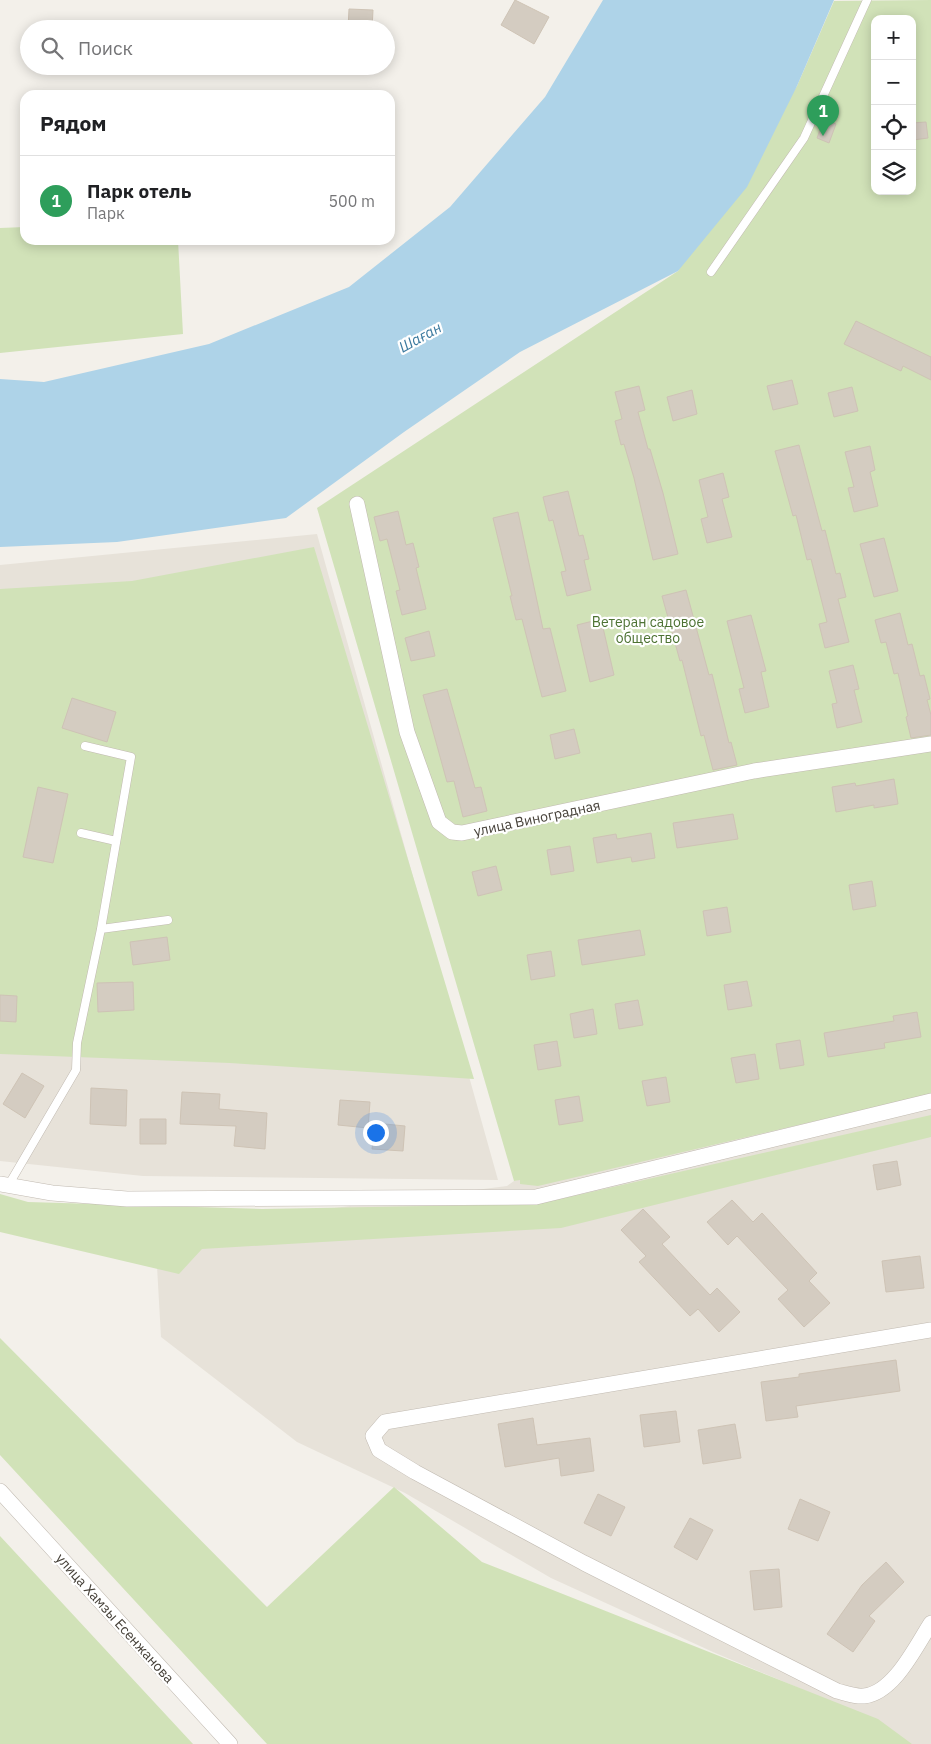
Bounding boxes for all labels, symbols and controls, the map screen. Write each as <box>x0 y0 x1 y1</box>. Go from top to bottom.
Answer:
map controls <box>871 15 916 195</box>
button: + <box>871 15 916 60</box>
search box <box>20 20 395 75</box>
icon: search <box>38 34 66 62</box>
text: Поиск <box>78 36 133 60</box>
button: − <box>871 60 916 105</box>
pin: 1 <box>807 95 839 136</box>
button: locate <box>871 105 916 150</box>
text: Рядом <box>40 109 107 137</box>
button: layers <box>871 150 916 195</box>
text: Парк отель <box>87 179 191 203</box>
text: 1 <box>51 191 61 211</box>
text: 500 m <box>328 191 375 211</box>
text: Парк <box>87 203 125 223</box>
water label: Шаған <box>395 318 445 356</box>
park label: Ветеран садовое общество <box>592 613 704 647</box>
street label: улица Виноградная <box>472 796 602 840</box>
your location <box>363 1120 389 1146</box>
street label: улица Хамзы Есенжанова <box>52 1549 178 1687</box>

